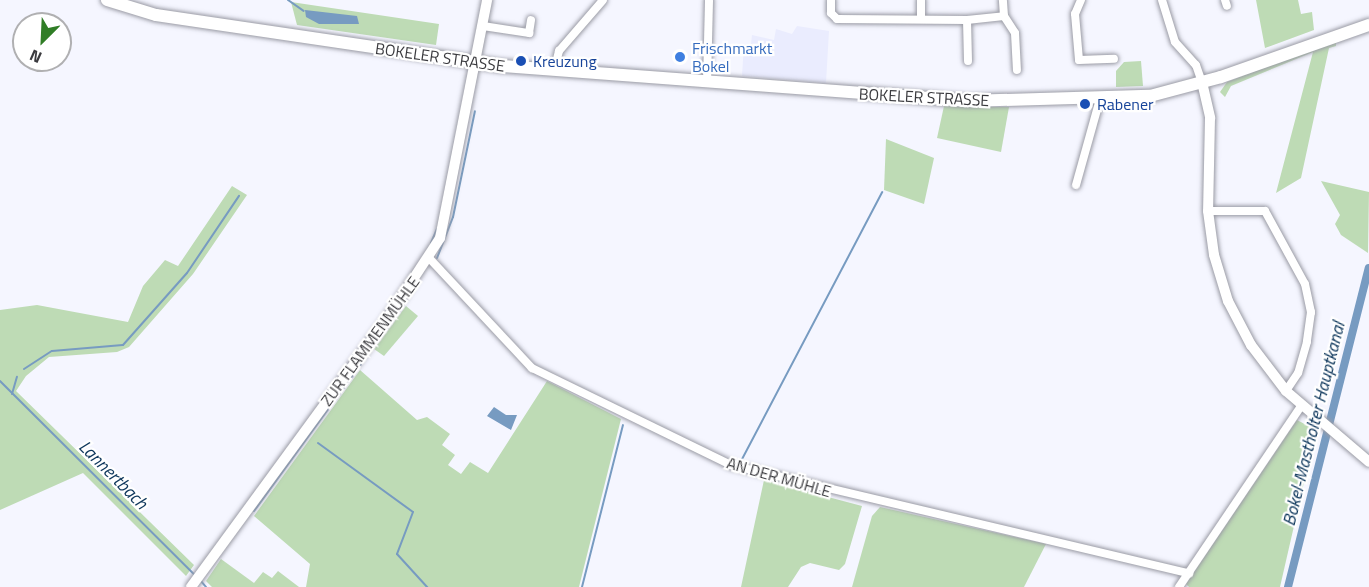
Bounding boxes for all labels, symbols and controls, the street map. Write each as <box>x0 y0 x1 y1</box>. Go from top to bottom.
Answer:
north arrow <box>12 12 72 72</box>
street label: BOKELER STRASSE <box>374 38 506 76</box>
place label: Frischmarkt Bokel <box>692 38 772 76</box>
text: N <box>26 43 45 70</box>
marker: Frischmarkt Bokel <box>673 50 687 64</box>
place label: Kreuzung <box>533 51 597 71</box>
marker: Kreuzung <box>514 54 528 68</box>
street label: BOKELER STRASSE <box>858 84 990 110</box>
place label: Rabener <box>1097 94 1154 114</box>
marker: Rabener <box>1078 97 1092 111</box>
street label: ZUR FLAMMENMÜHLE <box>317 272 423 410</box>
water label: Bokel-Mastholter Hauptkanal <box>1278 320 1350 528</box>
water label: Lannertbach <box>74 436 152 514</box>
street label: AN DER MÜHLE <box>725 453 833 501</box>

